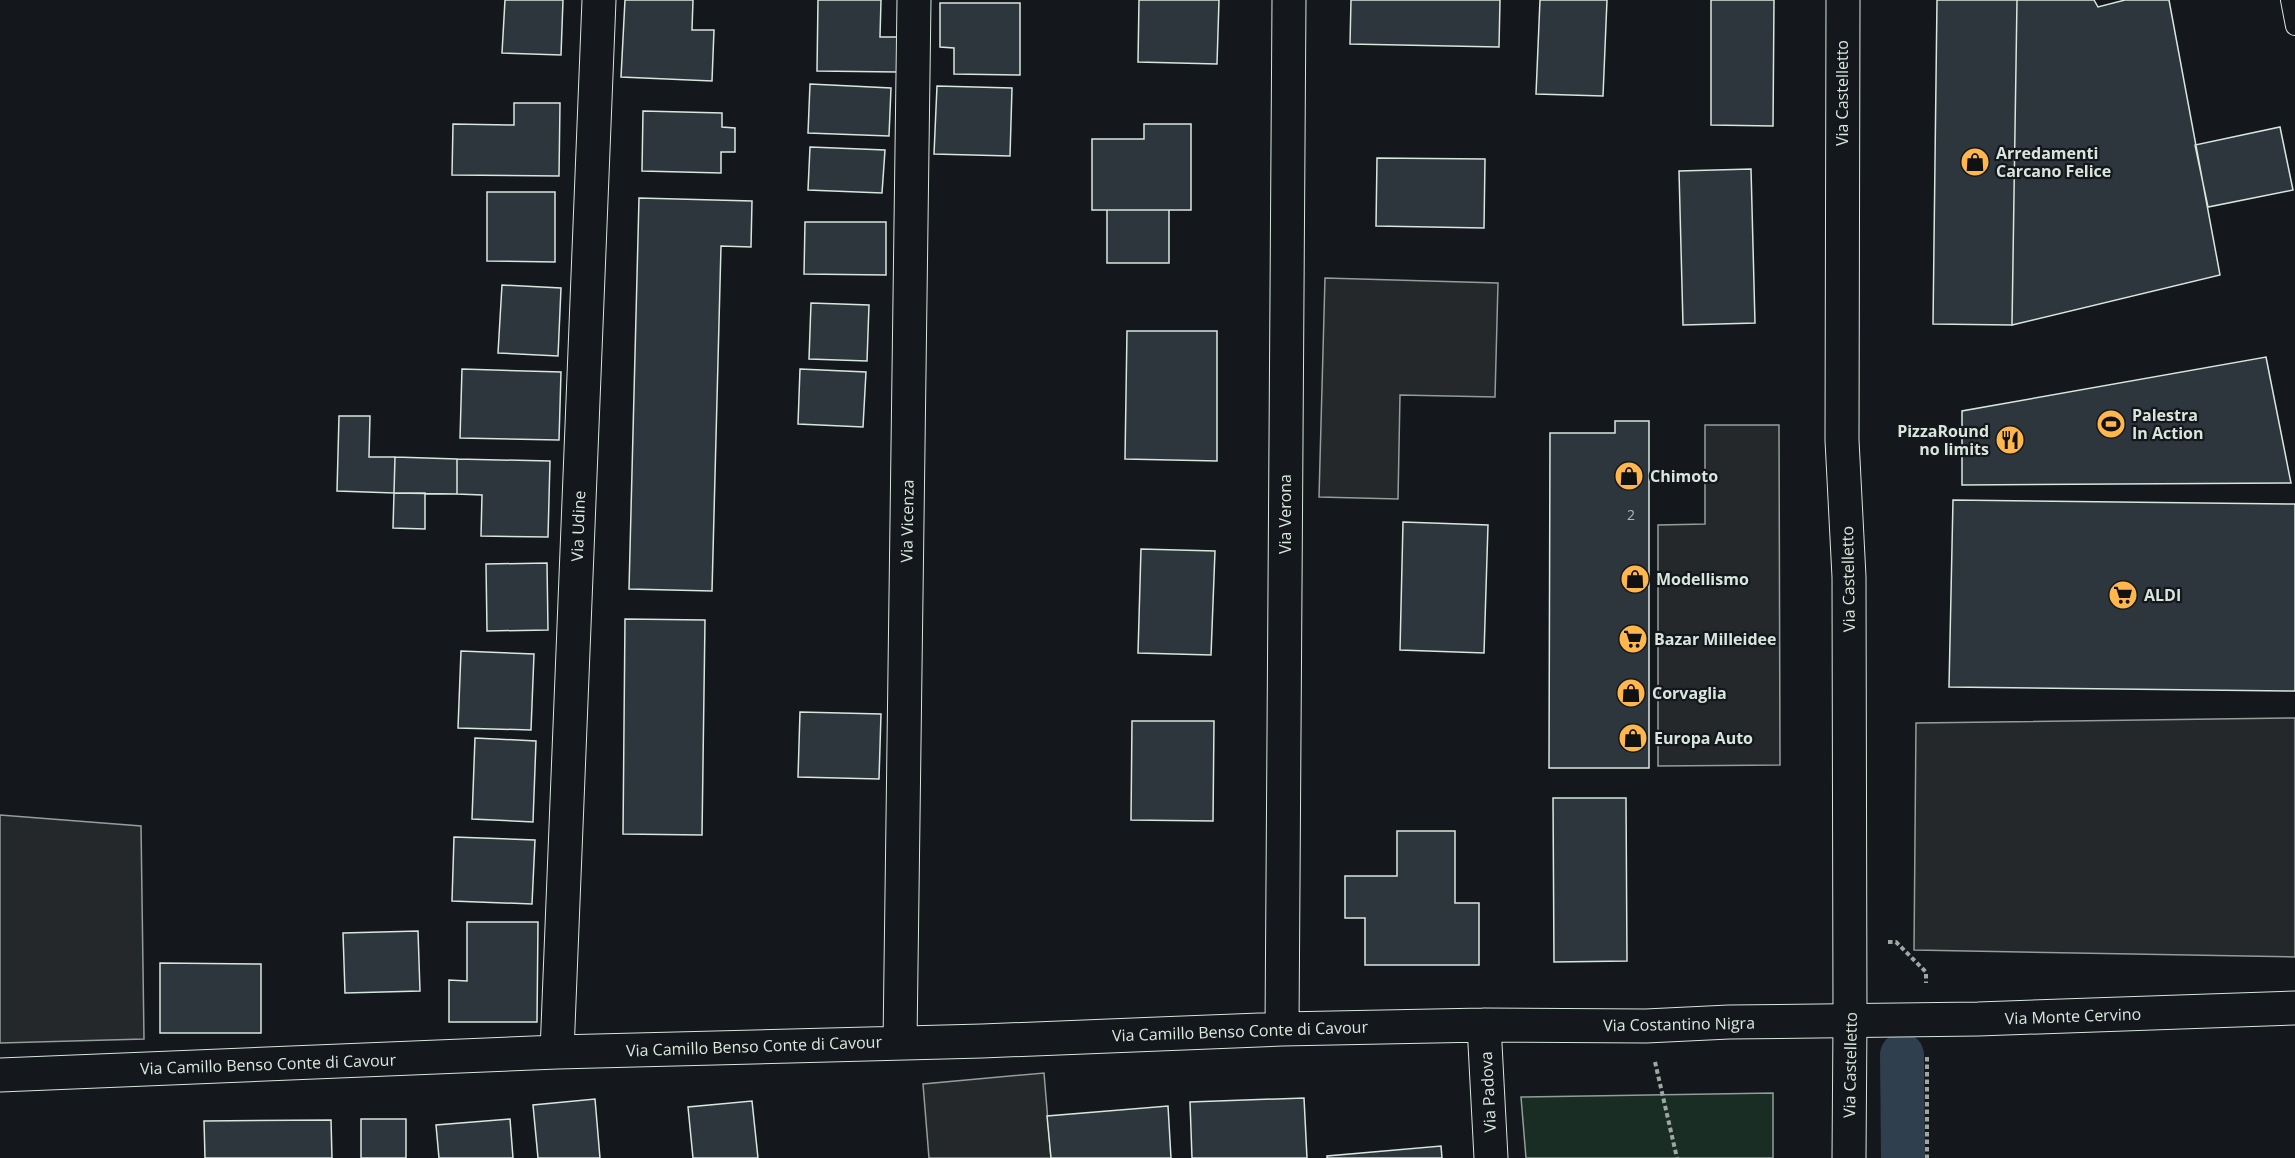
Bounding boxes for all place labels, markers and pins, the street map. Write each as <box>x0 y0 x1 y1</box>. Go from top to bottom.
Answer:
place label: Arredamenti Carcano Felice <box>1996 142 2111 182</box>
shop icon: Arredamenti Carcano Felice <box>1959 146 1991 178</box>
place label: Palestra In Action <box>2132 404 2203 444</box>
sports icon: Palestra In Action <box>2095 408 2127 440</box>
place label: PizzaRound no limits <box>1897 420 1989 460</box>
restaurant icon: PizzaRound no limits <box>1994 424 2026 456</box>
shop icon: Chimoto <box>1613 460 1645 492</box>
place label: Chimoto <box>1650 465 1718 487</box>
shop icon: Modellismo <box>1619 563 1651 595</box>
place label: Modellismo <box>1656 568 1749 590</box>
supermarket icon: ALDI <box>2107 579 2139 611</box>
place label: ALDI <box>2144 584 2181 606</box>
supermarket icon: Bazar Milleidee <box>1617 623 1649 655</box>
place label: Bazar Milleidee <box>1654 628 1776 650</box>
shop icon: Corvaglia <box>1615 677 1647 709</box>
place label: Corvaglia <box>1652 682 1727 704</box>
shop icon: Europa Auto <box>1617 722 1649 754</box>
place label: Europa Auto <box>1654 727 1753 749</box>

